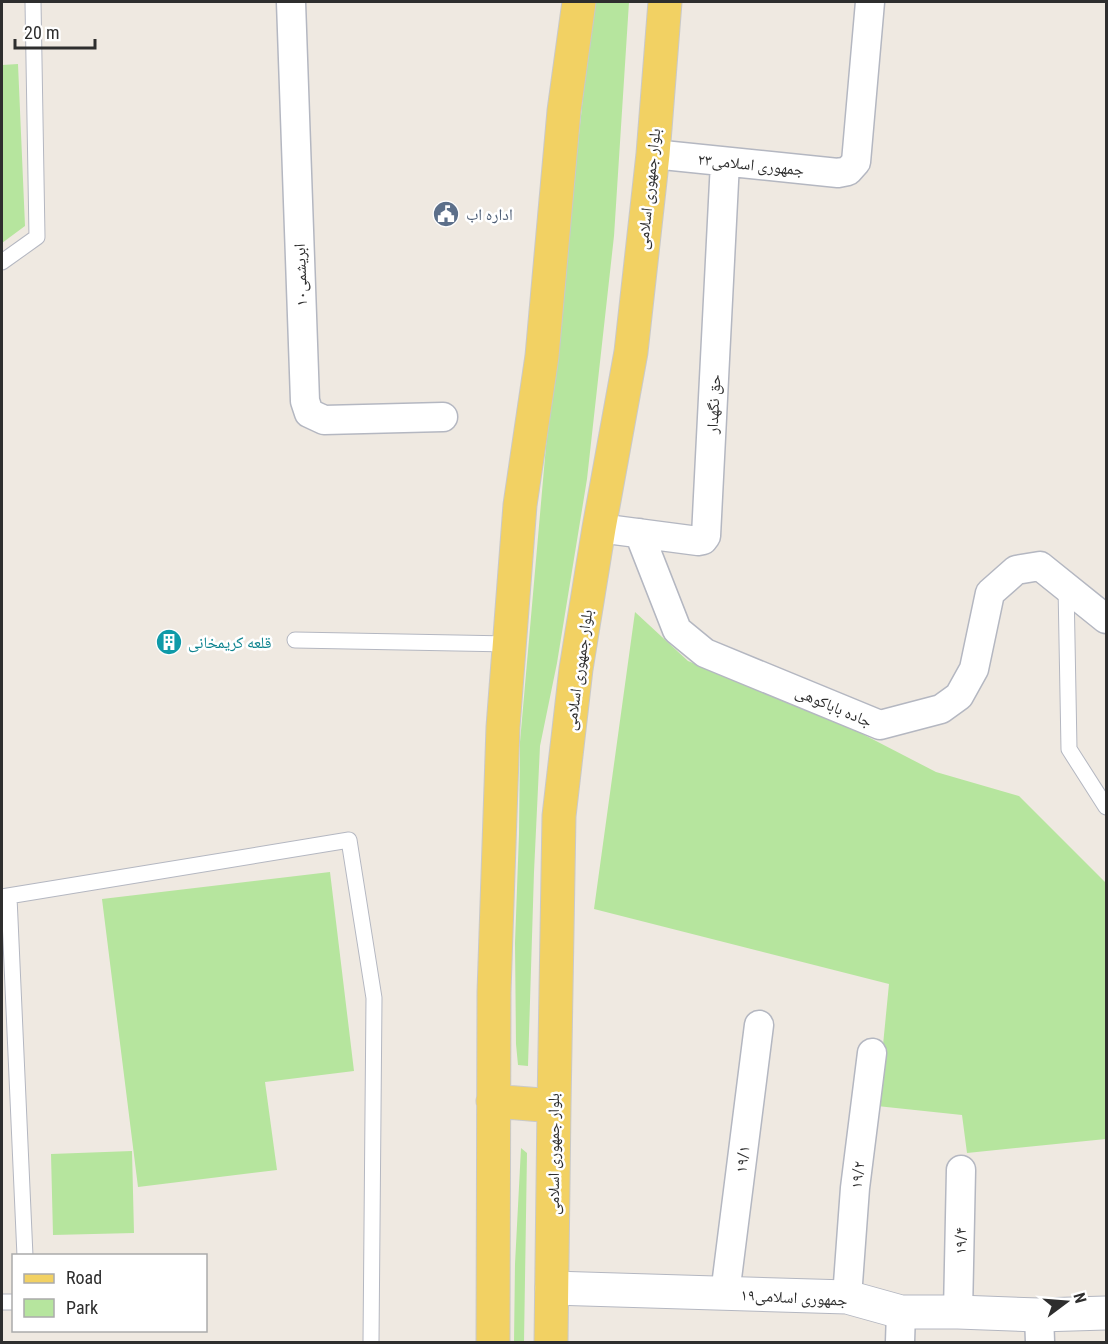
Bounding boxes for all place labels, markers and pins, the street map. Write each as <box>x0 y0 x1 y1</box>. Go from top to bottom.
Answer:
public building icon: اداره اب <box>431 199 461 229</box>
place label: اداره اب <box>466 205 513 224</box>
building icon: قلعه کریمخانی <box>154 627 184 657</box>
place label: قلعه کریمخانی <box>188 633 271 653</box>

